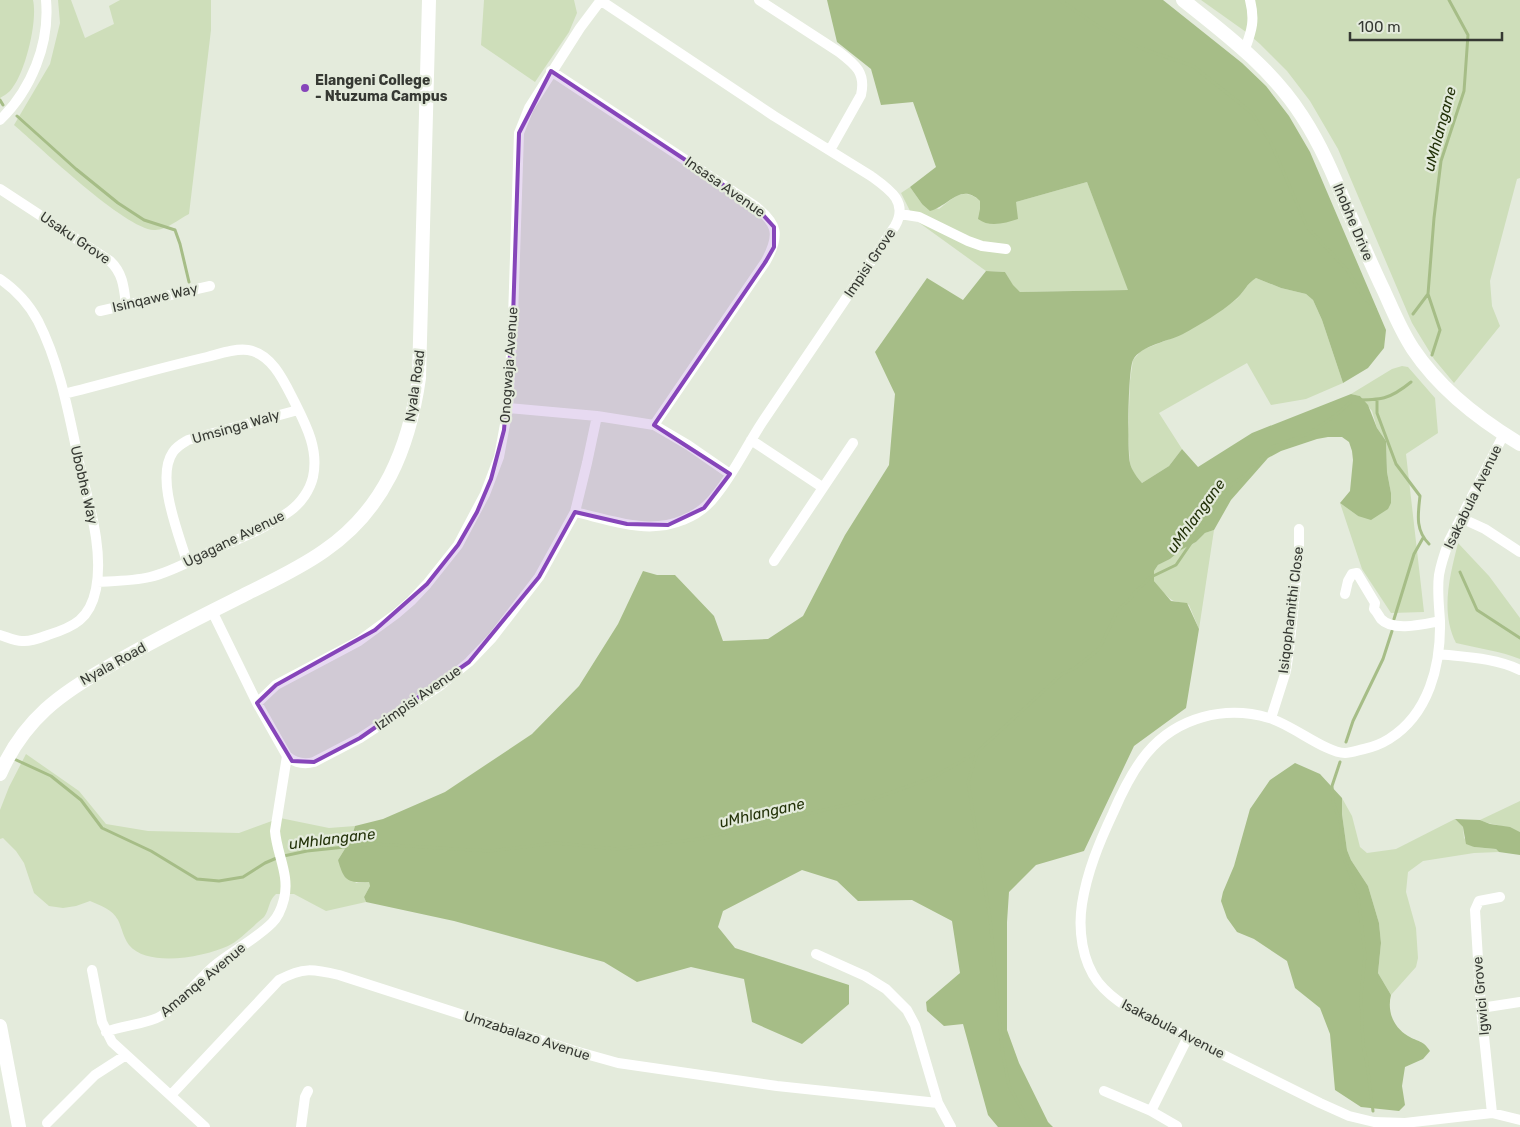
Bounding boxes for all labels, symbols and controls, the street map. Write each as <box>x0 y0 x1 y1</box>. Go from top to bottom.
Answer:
scale bar <box>1350 10 1502 42</box>
text: 100 m <box>1358 18 1400 36</box>
place label: Elangeni College - Ntuzuma Campus <box>315 72 448 105</box>
marker: Elangeni College - Ntuzuma Campus <box>299 82 311 94</box>
water label: uMhlangane <box>1420 84 1460 173</box>
street label: Insasa Avenue <box>682 153 769 221</box>
street label: Ihobhe Drive <box>1329 181 1377 263</box>
street label: Usaku Grove <box>36 208 114 268</box>
street label: Impisi Grove <box>841 225 899 301</box>
street label: Isinqawe Way <box>111 280 200 316</box>
street label: Onogwaja Avenue <box>496 306 522 424</box>
street label: Nyala Road <box>402 349 428 423</box>
street label: Umsinga Waly <box>190 406 282 448</box>
street label: Isakabula Avenue <box>1440 442 1506 552</box>
street label: Ubobhe Way <box>67 444 101 526</box>
water label: uMhlangane <box>1163 475 1229 556</box>
street label: Ugagane Avenue <box>181 507 287 571</box>
street label: Isiqophamithi Close <box>1275 545 1307 674</box>
street label: Nyala Road <box>77 639 149 689</box>
street label: Izimpisi Avenue <box>372 662 464 734</box>
water label: uMhlangane <box>718 794 807 832</box>
water label: uMhlangane <box>288 825 377 853</box>
street label: Amanqe Avenue <box>157 939 249 1021</box>
street label: Igwici Grove <box>1469 956 1493 1036</box>
street label: Isakabula Avenue <box>1119 996 1228 1062</box>
street label: Umzabalazo Avenue <box>462 1008 592 1064</box>

